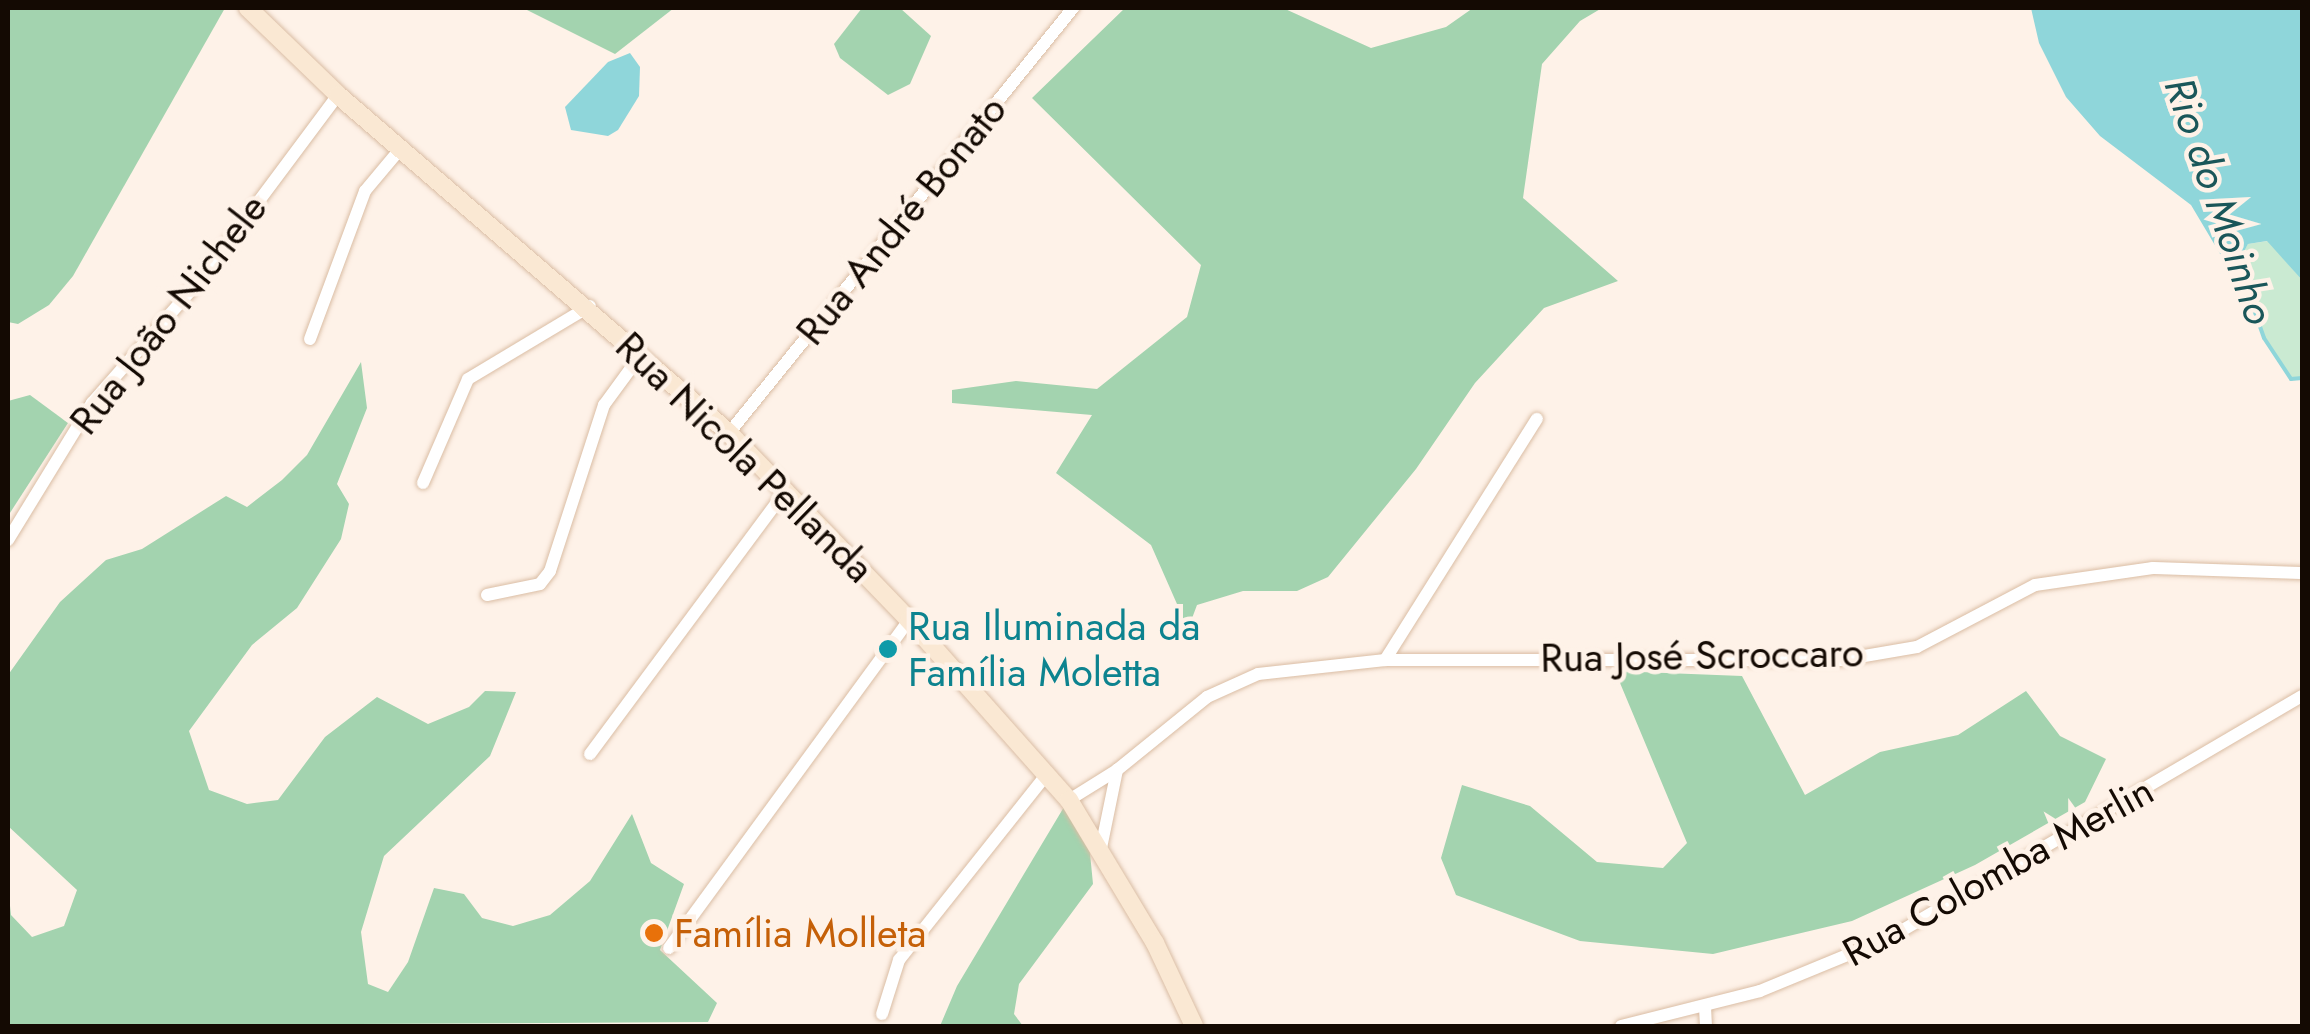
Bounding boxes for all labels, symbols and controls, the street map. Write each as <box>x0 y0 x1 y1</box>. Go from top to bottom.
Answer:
water label: Rio do Moinho <box>2153 71 2285 331</box>
street label: Rua André Bonato <box>786 86 1016 354</box>
street label: Rua João Nichele <box>59 184 277 444</box>
street label: Rua Nicola Pellanda <box>606 322 884 592</box>
place label: Rua Iluminada da Família Moletta <box>908 602 1201 696</box>
street label: Rua José Scroccaro <box>1540 628 1864 682</box>
marker: Rua Iluminada da Família Moletta <box>877 638 899 660</box>
street label: Rua Colomba Merlin <box>1834 766 2162 976</box>
place label: Família Molleta <box>674 909 927 957</box>
marker: Família Molleta <box>643 922 665 944</box>

